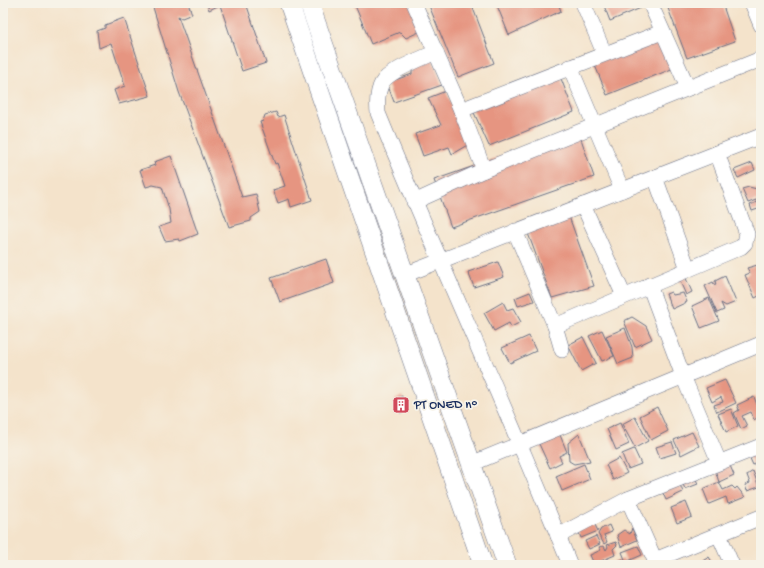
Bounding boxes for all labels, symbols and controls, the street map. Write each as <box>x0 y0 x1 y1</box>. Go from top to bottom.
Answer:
building icon: PT ONED n° <box>391 395 411 415</box>
place label: PT ONED n° <box>413 398 477 413</box>

